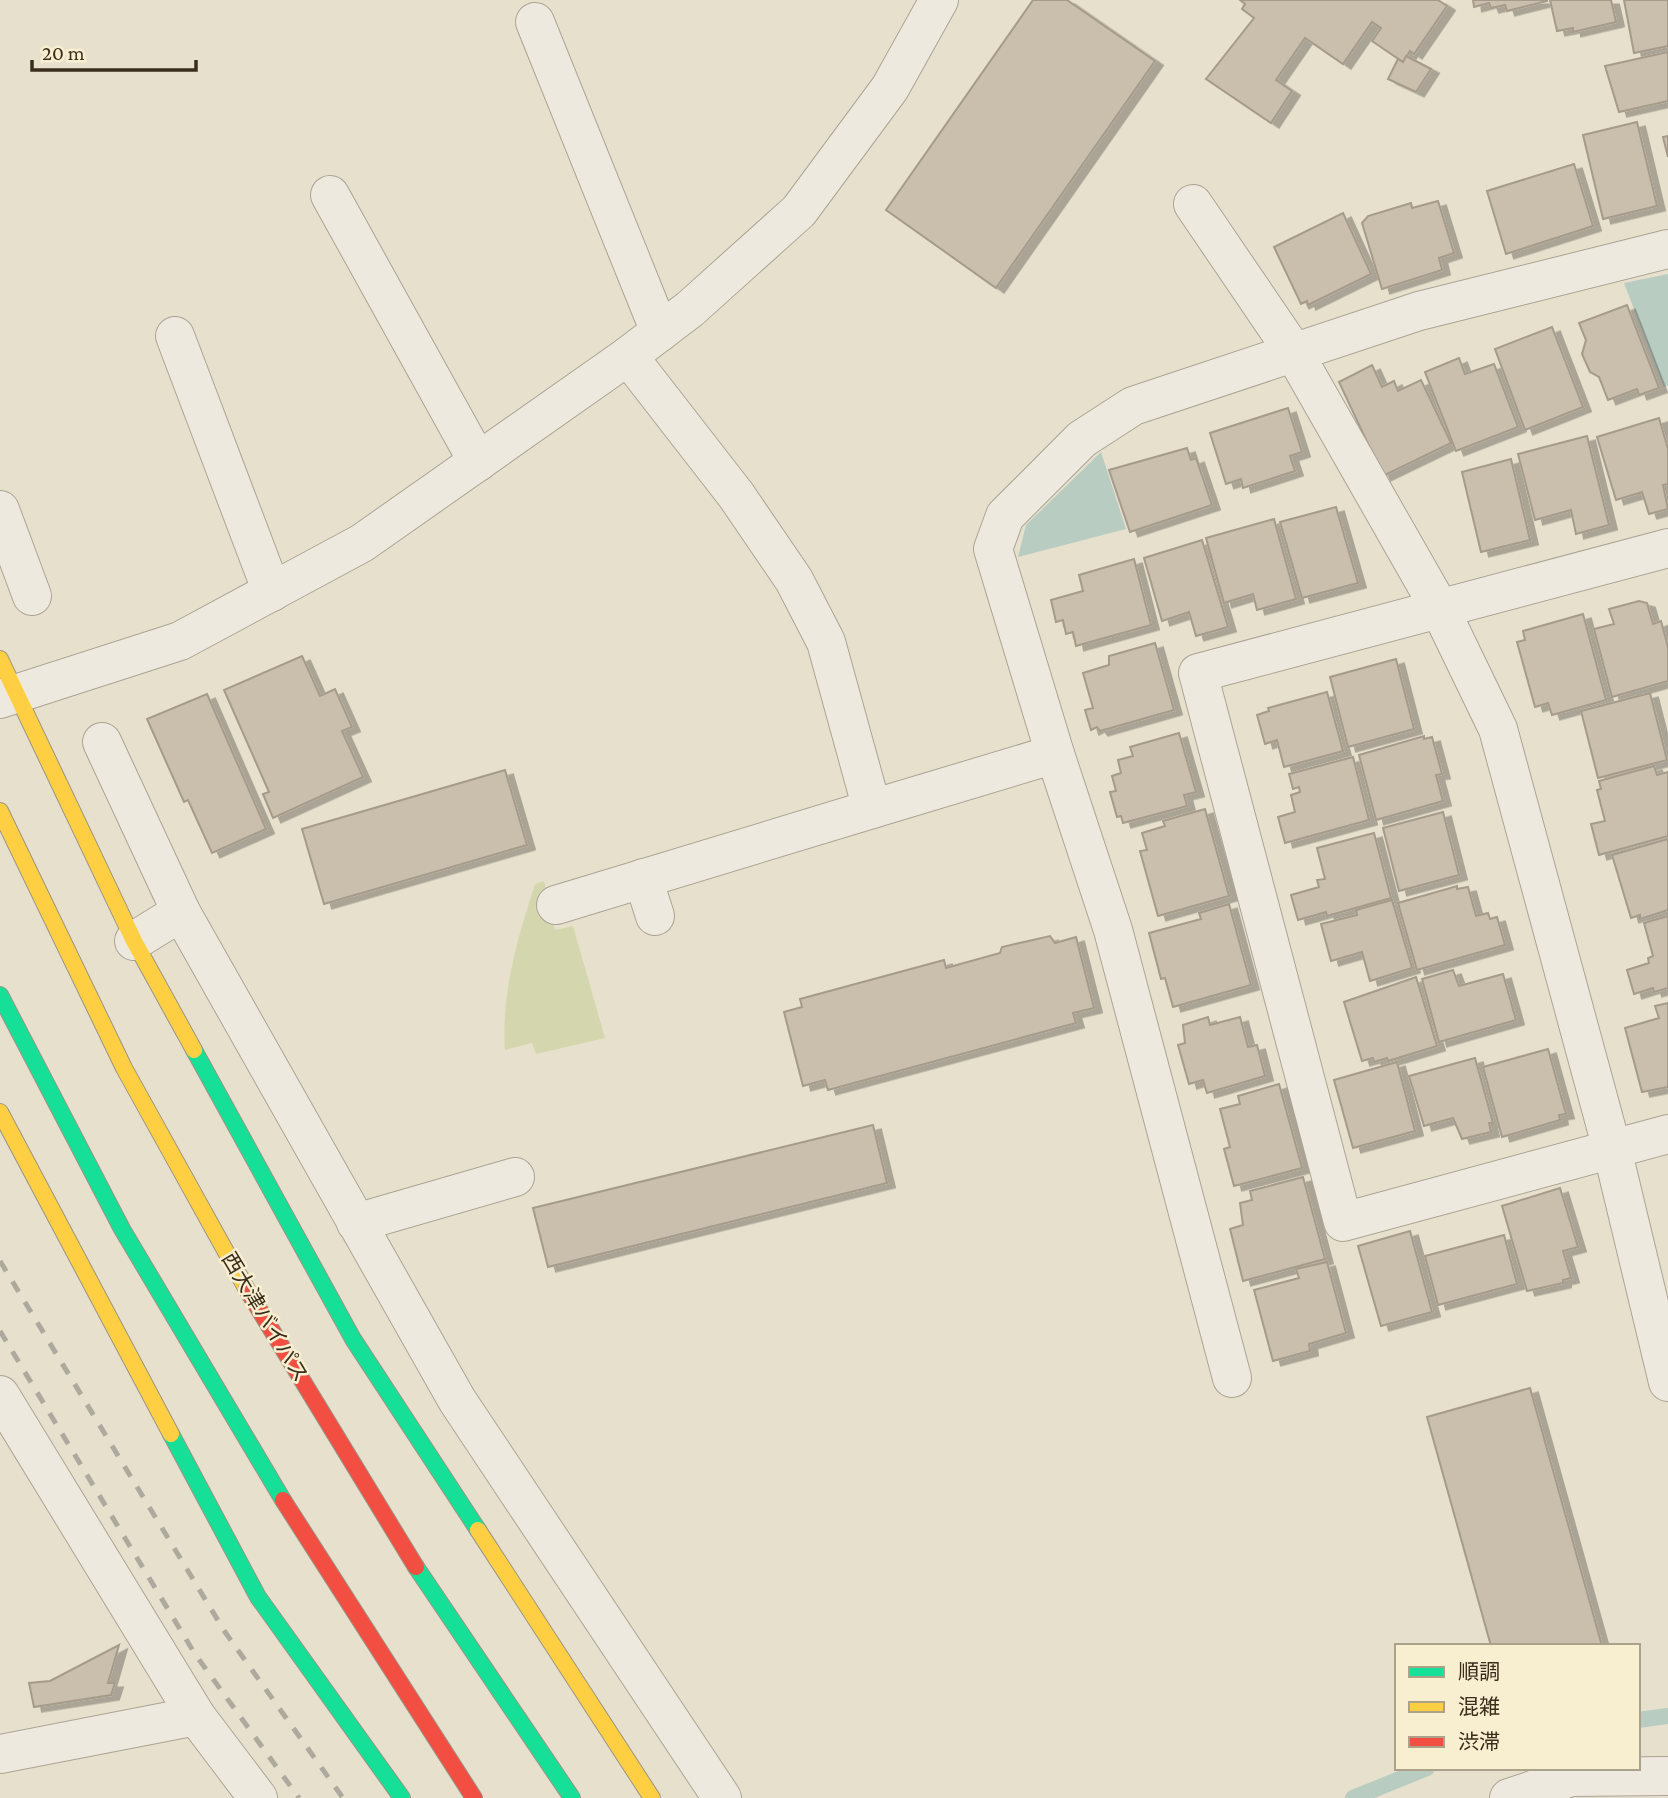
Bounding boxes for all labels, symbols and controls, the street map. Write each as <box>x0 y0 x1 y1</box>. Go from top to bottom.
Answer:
scale bar <box>32 28 196 72</box>
text: 20 m <box>42 41 85 65</box>
street label: 西大津バイパス <box>217 1248 313 1386</box>
legend <box>1395 1644 1640 1770</box>
text: 順調 <box>1458 1660 1500 1684</box>
text: 混雑 <box>1458 1695 1500 1719</box>
text: 渋滞 <box>1458 1730 1500 1754</box>

